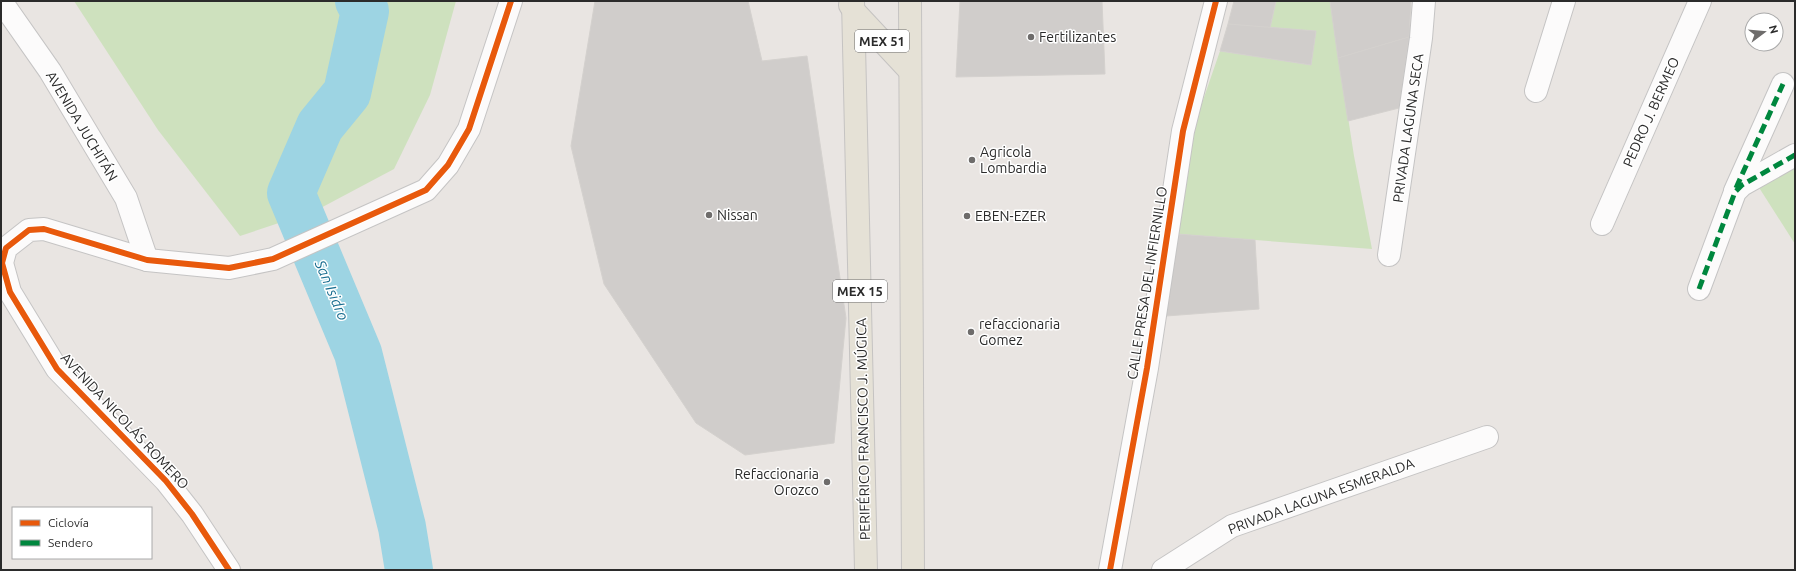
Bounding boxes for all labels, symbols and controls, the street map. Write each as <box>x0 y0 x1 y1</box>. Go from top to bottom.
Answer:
north arrow <box>1744 12 1784 52</box>
text: N <box>1767 24 1781 35</box>
place label: Fertilizantes <box>1039 29 1116 45</box>
road number: MEX 51 <box>855 30 909 52</box>
marker: Fertilizantes <box>1026 32 1036 42</box>
street label: PRIVADA LAGUNA SECA <box>1390 52 1426 204</box>
street label: PEDRO J. BERMEO <box>1620 54 1682 169</box>
street label: AVENIDA JUCHITÁN <box>43 68 122 184</box>
place label: Agricola Lombardia <box>980 144 1047 176</box>
marker: Agricola Lombardia <box>967 155 977 165</box>
street label: CALLE PRESA DEL INFIERNILLO <box>1124 185 1170 381</box>
place label: Nissan <box>717 207 758 223</box>
place label: EBEN-EZER <box>975 208 1046 224</box>
marker: Nissan <box>704 210 714 220</box>
marker: EBEN-EZER <box>962 211 972 221</box>
water label: San Isidro <box>311 257 352 323</box>
road number: MEX 15 <box>833 280 887 302</box>
place label: refaccionaria Gomez <box>979 316 1060 348</box>
street label: PERIFÉRICO FRANCISCO J. MÚGICA <box>852 318 873 540</box>
marker: refaccionaria Gomez <box>966 327 976 337</box>
street label: AVENIDA NICOLÁS ROMERO <box>58 349 193 492</box>
street label: PRIVADA LAGUNA ESMERALDA <box>1226 455 1416 537</box>
place label: Refaccionaria Orozco <box>734 466 819 498</box>
marker: Refaccionaria Orozco <box>822 477 832 487</box>
legend <box>12 507 152 559</box>
text: Ciclovía <box>48 516 89 529</box>
text: Sendero <box>48 536 93 549</box>

